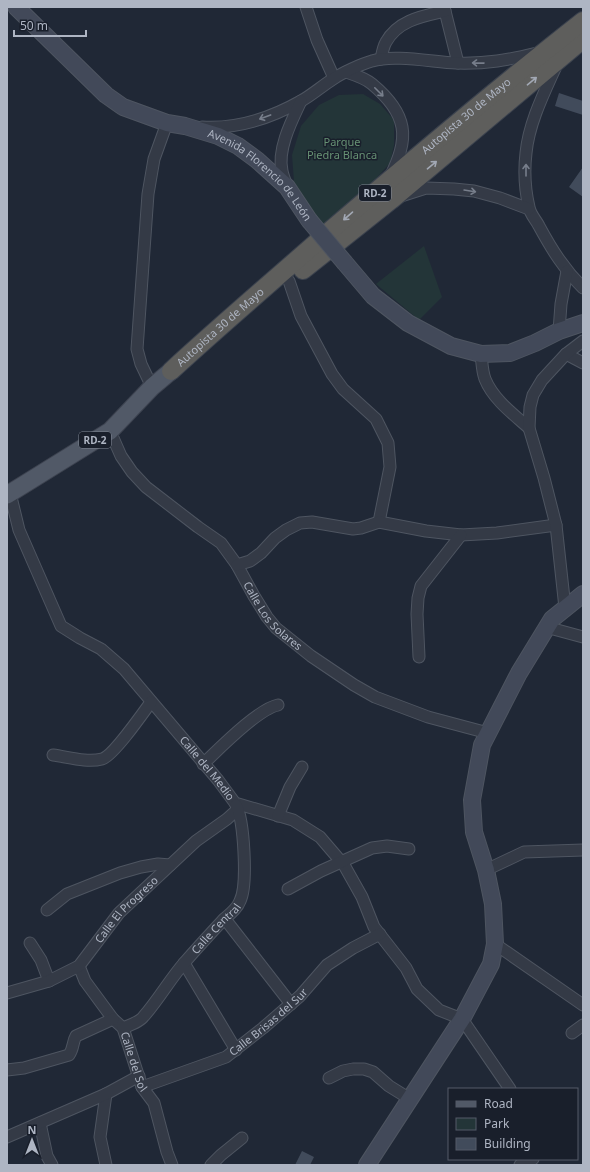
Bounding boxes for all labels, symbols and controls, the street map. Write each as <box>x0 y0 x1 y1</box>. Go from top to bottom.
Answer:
scale bar <box>14 12 86 38</box>
text: 50 m <box>20 17 48 34</box>
one-way arrow <box>472 59 485 67</box>
street label: Autopista 30 de Mayo <box>418 74 514 157</box>
one-way arrow <box>526 77 537 86</box>
one-way arrow <box>374 87 384 96</box>
one-way arrow <box>259 114 272 121</box>
street label: Avenida Florencio de León <box>206 125 315 224</box>
park label: Parque Piedra Blanca <box>307 134 377 162</box>
one-way arrow <box>427 161 438 170</box>
one-way arrow <box>522 164 530 177</box>
road number: RD-2 <box>359 185 391 201</box>
one-way arrow <box>463 187 476 195</box>
one-way arrow <box>343 211 354 220</box>
street label: Autopista 30 de Mayo <box>173 284 267 369</box>
road number: RD-2 <box>79 432 111 448</box>
street label: Calle Los Solares <box>240 579 306 653</box>
street label: Calle del Medio <box>177 732 239 803</box>
street label: Calle El Progreso <box>91 872 161 946</box>
street label: Calle Central <box>188 900 244 957</box>
street label: Calle Brisas del Sur <box>226 984 311 1059</box>
street label: Calle del Sol <box>118 1029 151 1095</box>
legend <box>448 1088 578 1160</box>
text: Road <box>484 1095 513 1112</box>
text: Park <box>484 1115 510 1132</box>
north arrow <box>12 1120 52 1160</box>
text: N <box>28 1122 36 1137</box>
text: Building <box>484 1135 531 1152</box>

